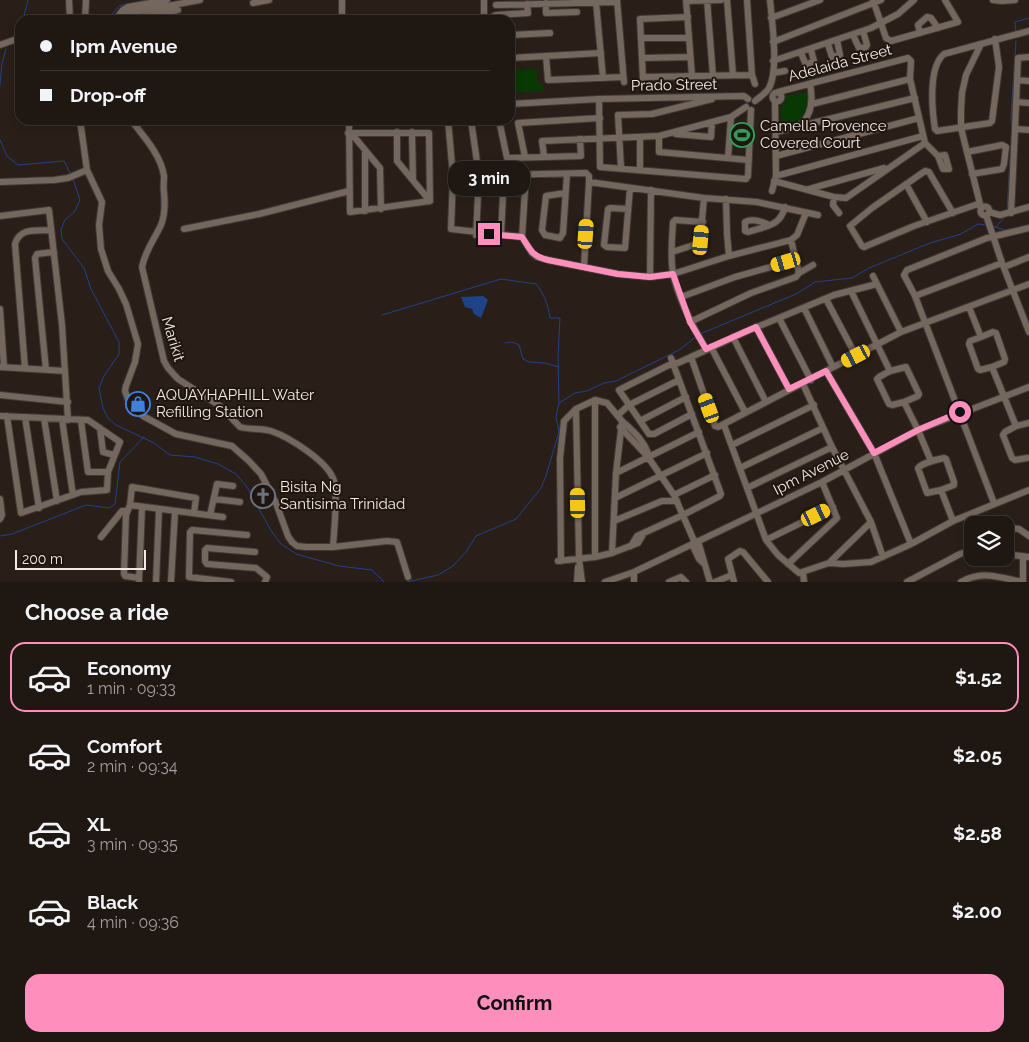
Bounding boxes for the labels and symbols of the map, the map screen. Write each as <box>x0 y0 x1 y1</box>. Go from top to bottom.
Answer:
street label: Adelaida Street <box>786 41 894 85</box>
street label: Prado Street <box>631 75 717 95</box>
place label: Camella Provence Covered Court <box>760 117 887 152</box>
sports icon: Camella Provence Covered Court <box>729 122 755 148</box>
callout: 3 min <box>448 162 530 196</box>
car <box>577 219 594 249</box>
route end <box>478 223 500 245</box>
car <box>692 224 709 256</box>
car <box>769 251 802 273</box>
street label: Marikit <box>158 314 188 364</box>
car <box>839 343 872 369</box>
place label: AQUAYHAPHILL Water Refilling Station <box>156 386 315 421</box>
shop icon: AQUAYHAPHILL Water Refilling Station <box>125 391 151 417</box>
car <box>696 391 721 425</box>
route start <box>949 401 971 423</box>
street label: Ipm Avenue <box>770 445 852 499</box>
place label: Bisita Ng Santisima Trinidad <box>280 478 405 513</box>
church icon: Bisita Ng Santisima Trinidad <box>250 483 276 509</box>
car <box>570 488 585 518</box>
car <box>799 502 832 528</box>
scale bar <box>15 547 146 570</box>

